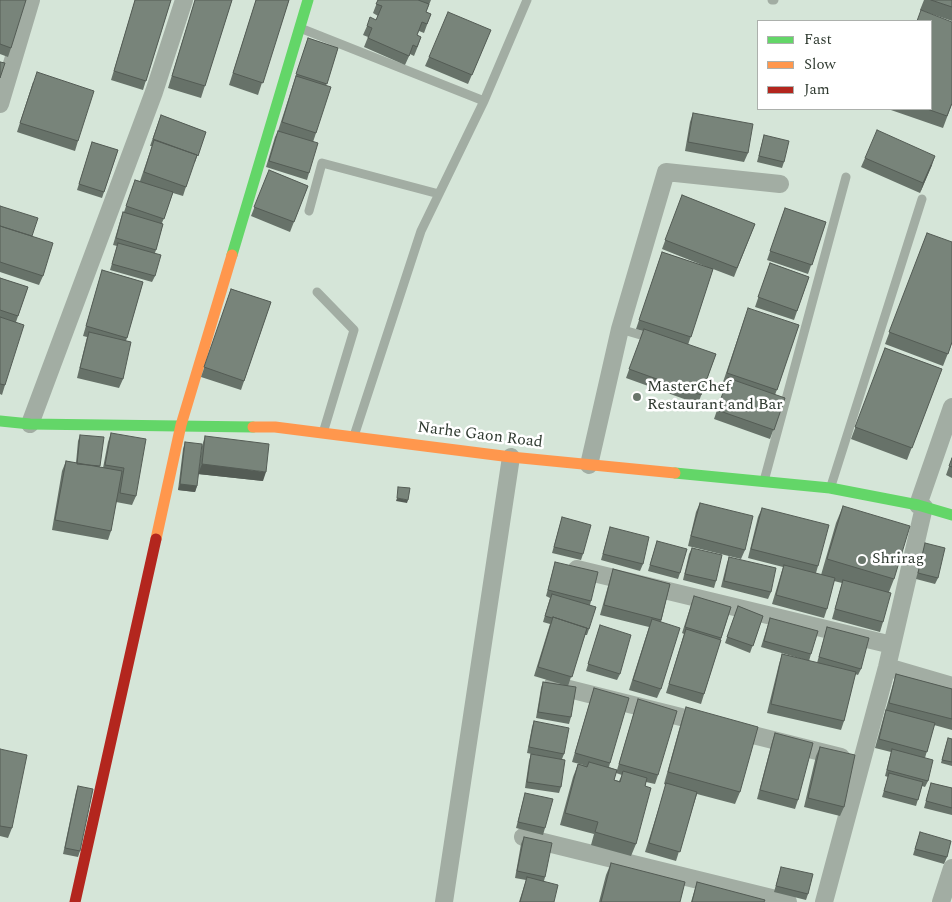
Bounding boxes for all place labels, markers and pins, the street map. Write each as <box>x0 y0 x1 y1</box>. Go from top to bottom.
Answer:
place label: MasterChef Restaurant and Bar <box>647 378 783 416</box>
marker: MasterChef Restaurant and Bar <box>631 391 643 403</box>
place label: Shrirag <box>872 550 924 570</box>
marker: Shrirag <box>856 554 868 566</box>

